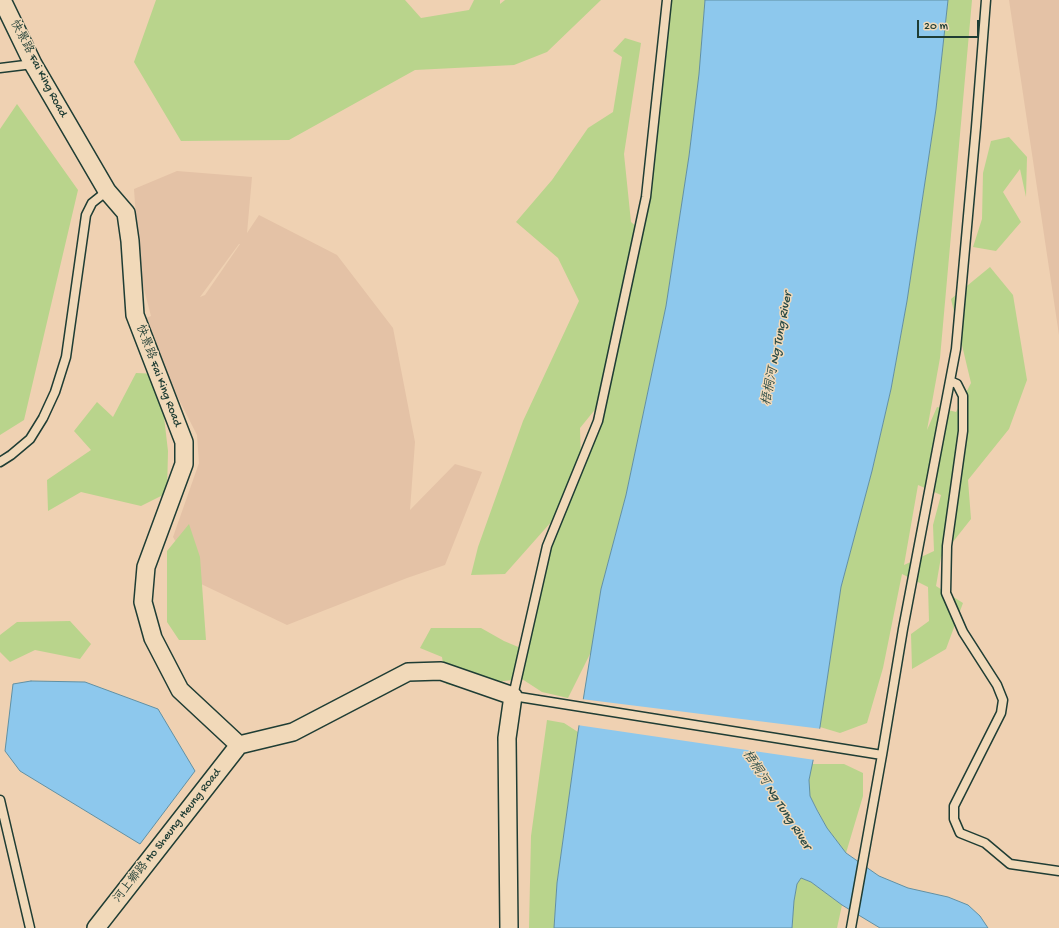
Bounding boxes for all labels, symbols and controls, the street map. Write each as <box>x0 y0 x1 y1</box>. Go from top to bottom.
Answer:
scale bar <box>919 12 981 38</box>
street label: 快景路 Fai King Road <box>6 18 70 120</box>
text: 20 m <box>924 20 948 34</box>
water label: 梧桐河 Ng Tung River <box>759 291 797 407</box>
street label: 快景路 Fai King Road <box>132 323 184 429</box>
water label: 梧桐河 Ng Tung River <box>738 747 814 853</box>
street label: 河上鄉路 Ho Sheung Heung Road <box>111 766 225 906</box>

